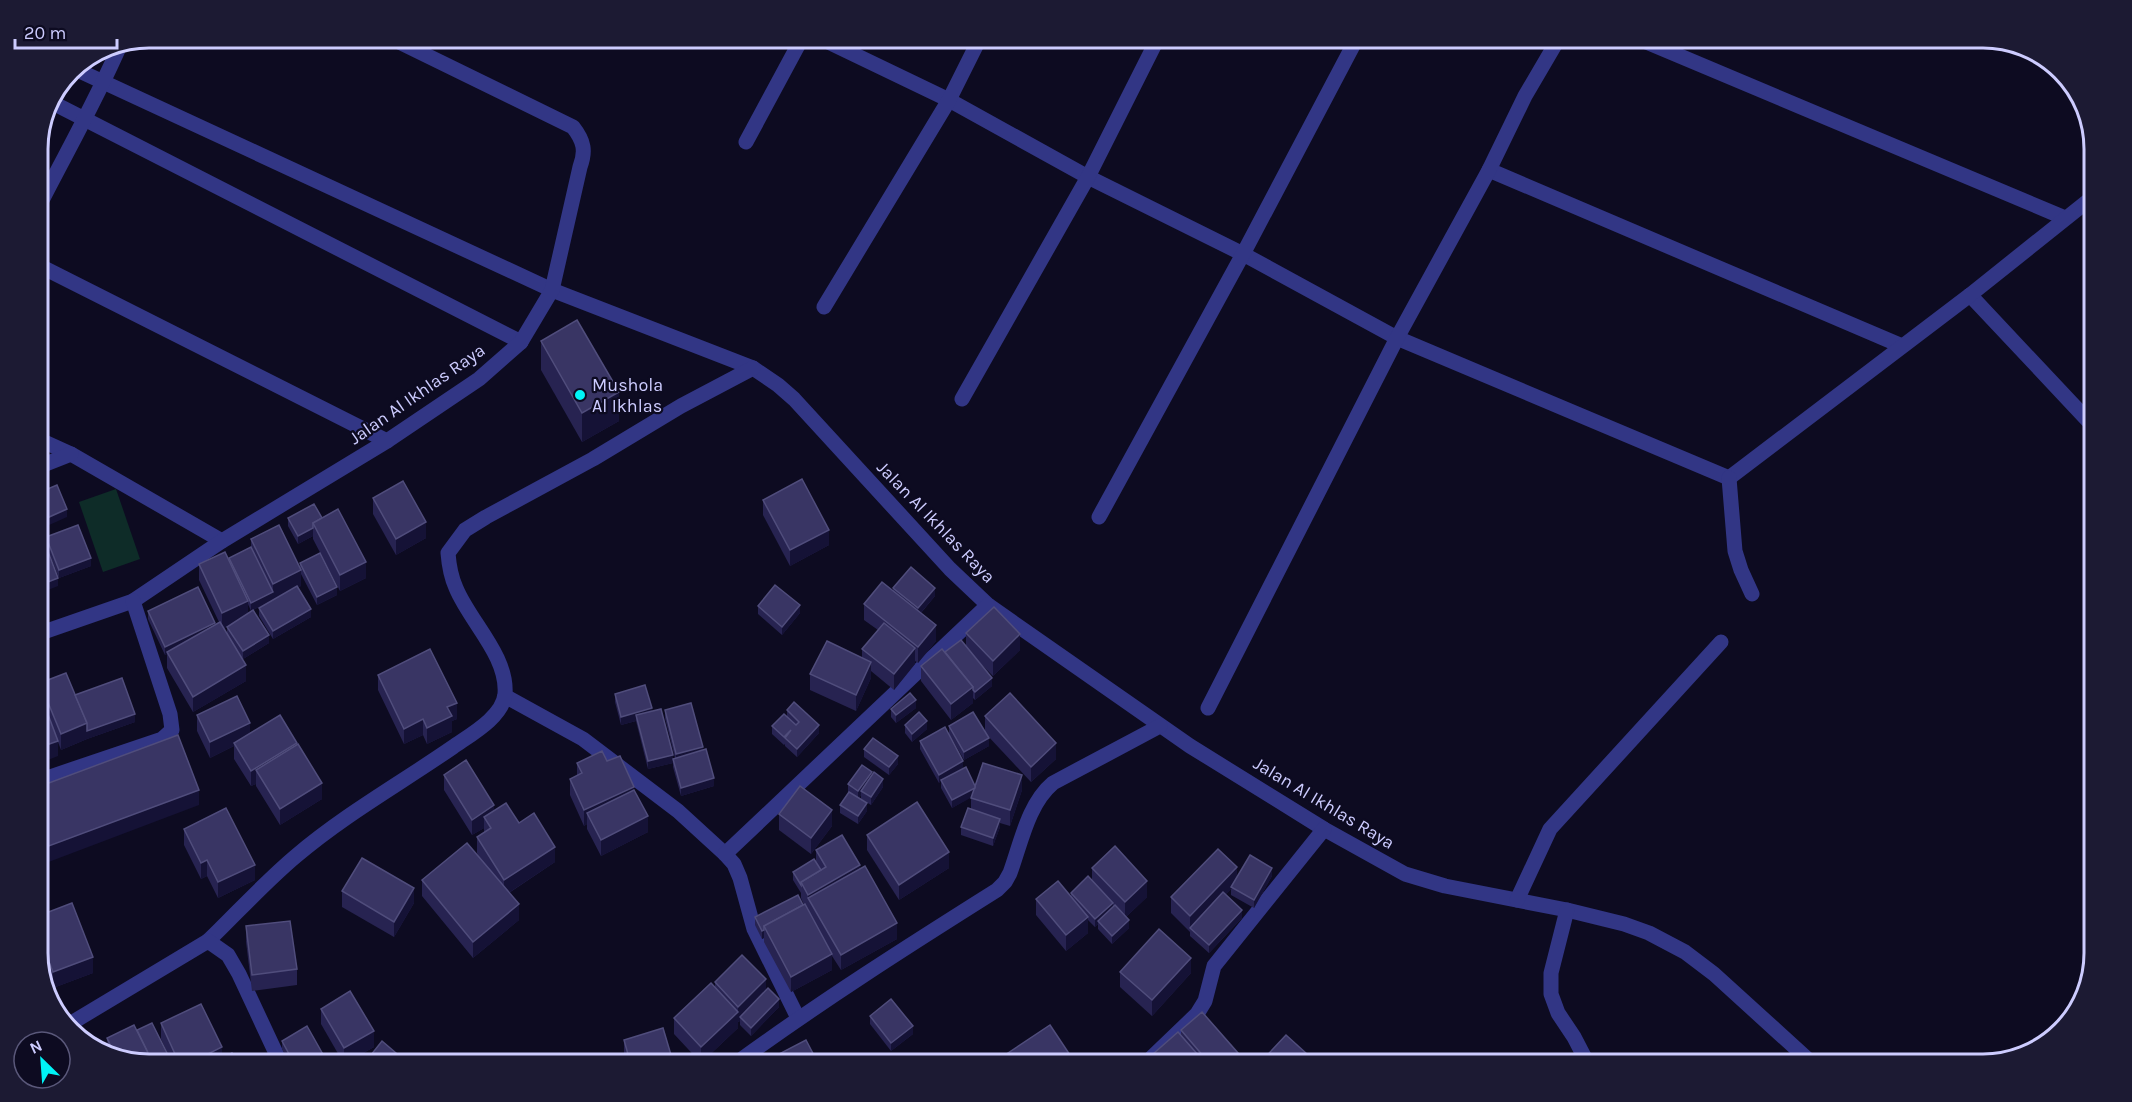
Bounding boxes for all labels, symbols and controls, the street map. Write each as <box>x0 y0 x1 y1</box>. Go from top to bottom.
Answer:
scale bar <box>15 12 117 50</box>
text: 20 m <box>24 22 66 44</box>
street label: Jalan Al Ikhlas Raya <box>345 339 489 449</box>
place label: Mushola Al Ikhlas <box>592 374 663 417</box>
marker: Mushola Al Ikhlas <box>573 388 587 402</box>
street label: Jalan Al Ikhlas Raya <box>872 456 1000 588</box>
street label: Jalan Al Ikhlas Raya <box>1249 752 1399 854</box>
north arrow <box>12 1030 72 1090</box>
text: N <box>27 1036 45 1058</box>

